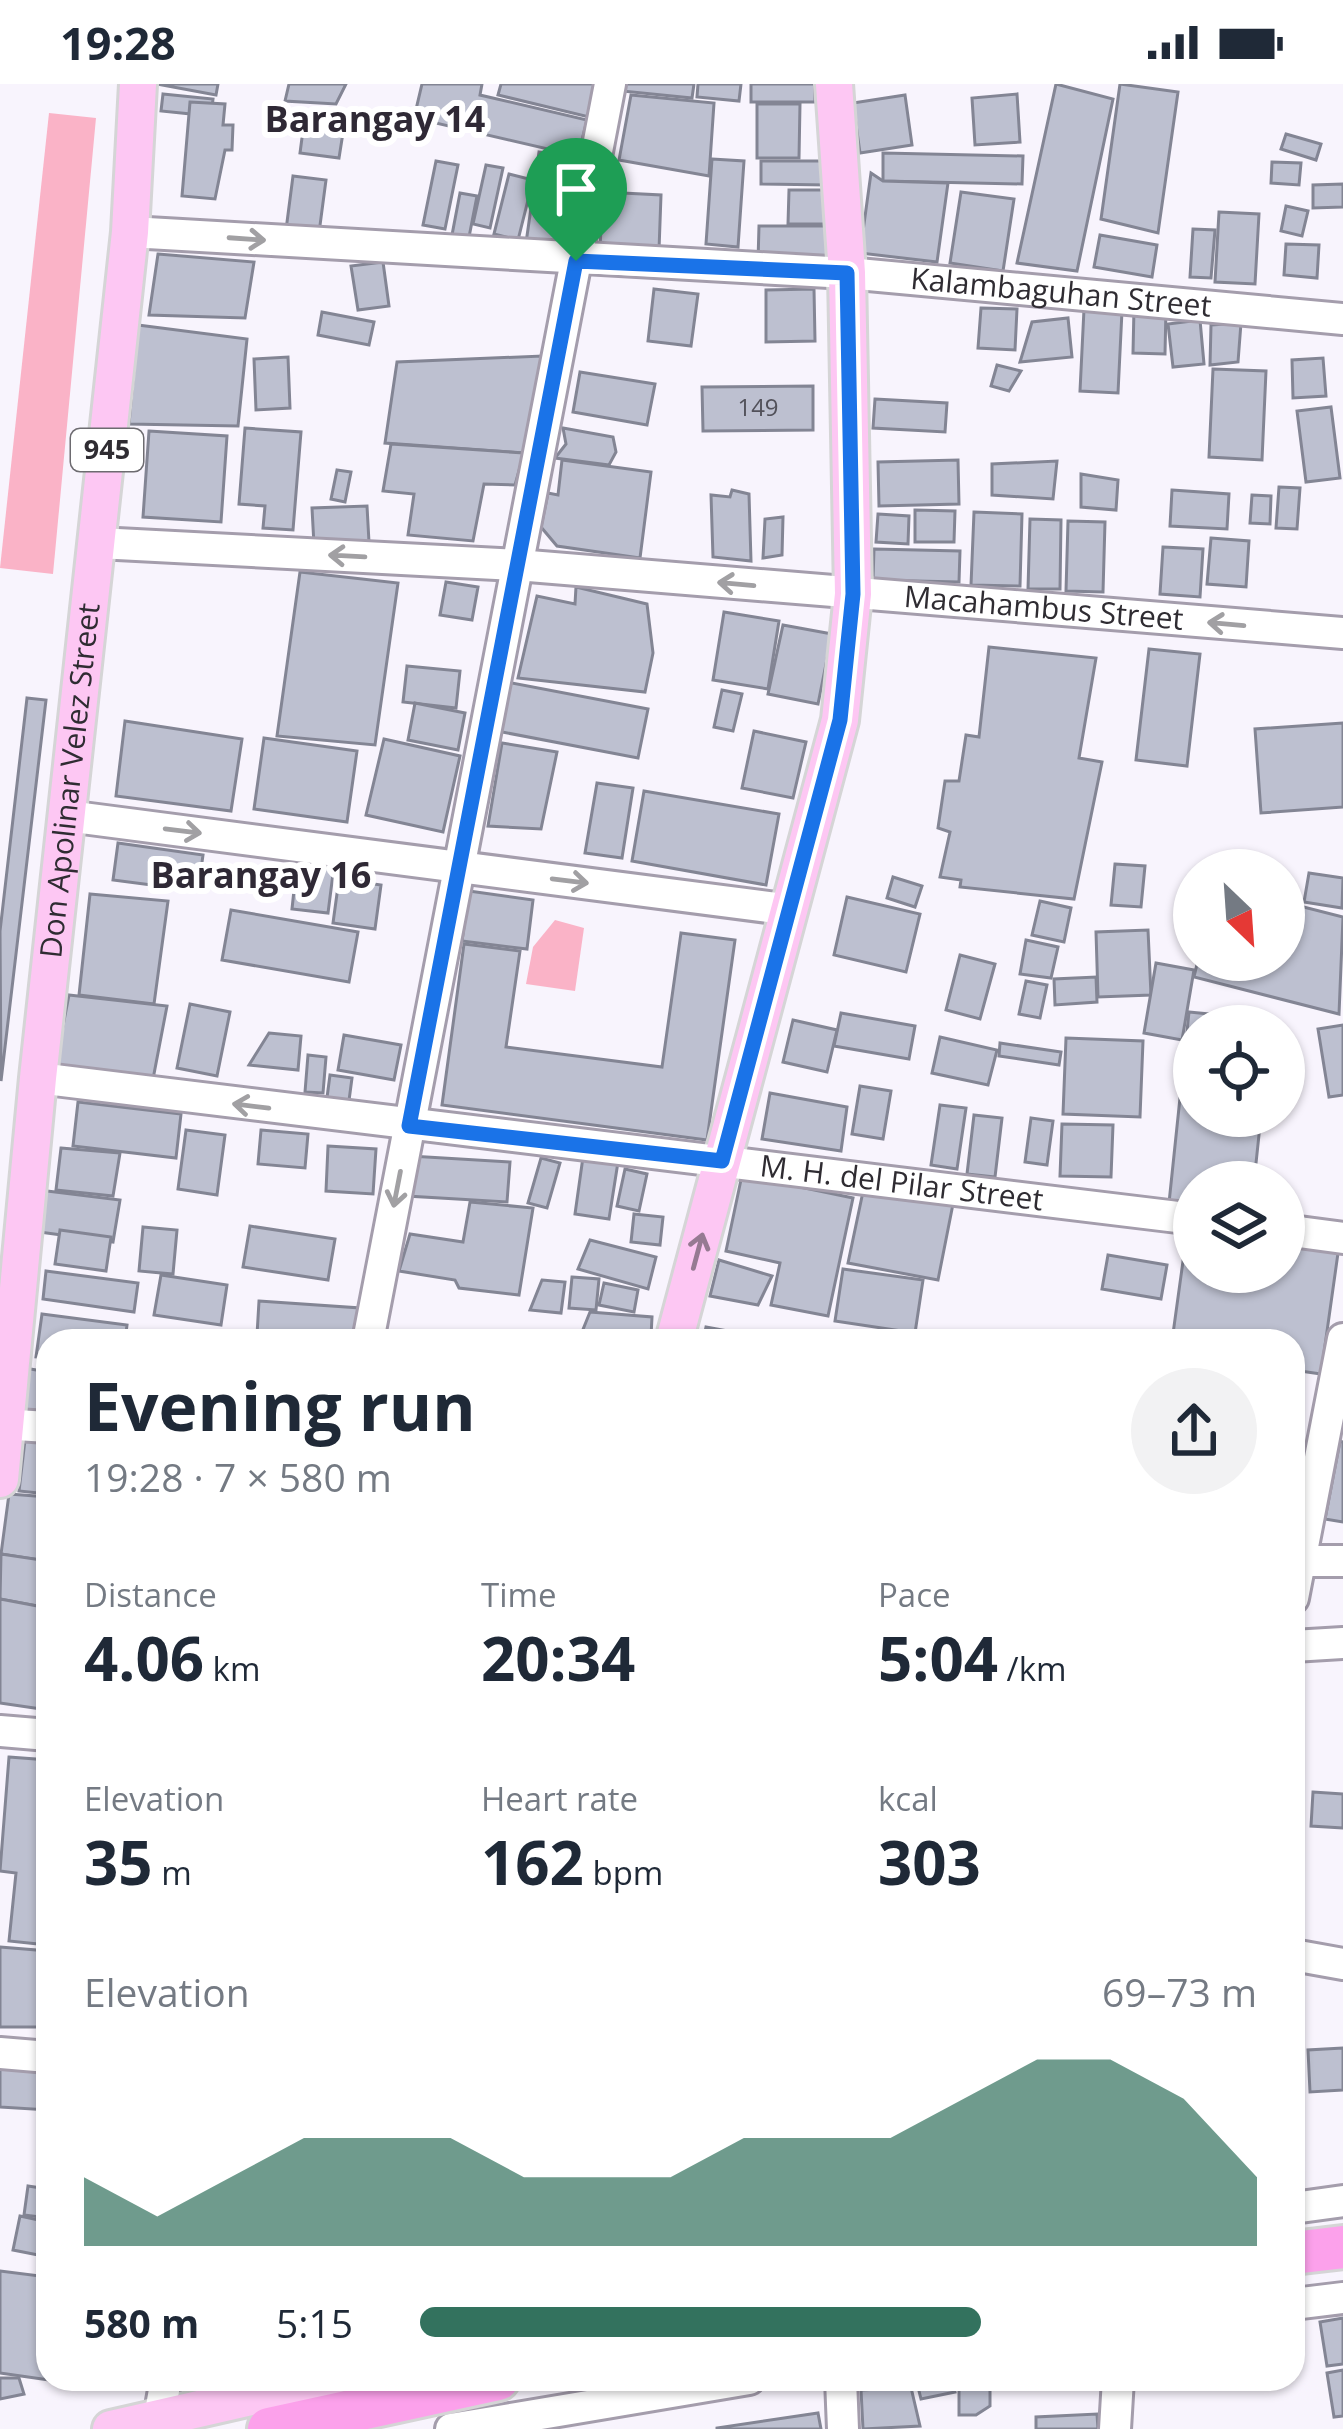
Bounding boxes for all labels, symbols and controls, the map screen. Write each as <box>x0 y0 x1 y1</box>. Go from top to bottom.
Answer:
text: 19:28 <box>60 12 176 73</box>
district label: Barangay 14 <box>265 94 485 143</box>
pin <box>525 138 627 261</box>
icon: arrive <box>543 156 609 222</box>
one-way arrow <box>227 228 266 251</box>
street label: Kalambaguhan Street <box>909 257 1213 326</box>
house number: 149 <box>737 390 779 423</box>
road number: 945 <box>71 429 143 471</box>
one-way arrow <box>328 544 367 567</box>
one-way arrow <box>717 572 756 595</box>
street label: Macahambus Street <box>902 575 1185 639</box>
street label: Don Apolinar Velez Street <box>29 601 109 960</box>
one-way arrow <box>1207 612 1246 635</box>
one-way arrow <box>163 820 202 842</box>
north arrow <box>1173 849 1305 981</box>
map controls <box>1173 849 1305 1293</box>
district label: Barangay 16 <box>151 850 371 899</box>
one-way arrow <box>550 870 589 893</box>
button: locate <box>1173 1005 1305 1137</box>
one-way arrow <box>232 1094 271 1116</box>
street label: M. H. del Pilar Street <box>758 1144 1046 1219</box>
button: layers <box>1173 1161 1305 1293</box>
one-way arrow <box>385 1168 407 1207</box>
one-way arrow <box>689 1233 711 1271</box>
text: Evening run <box>84 1360 476 1450</box>
button: share <box>1131 1368 1257 1494</box>
text: 19:28 · 7 × 580 m <box>84 1450 392 1503</box>
text: Distance <box>84 1572 217 1617</box>
text: Time <box>481 1572 557 1617</box>
text: Pace <box>878 1572 951 1617</box>
text: 4.06 <box>84 1617 204 1699</box>
text: 20:34 <box>481 1617 635 1699</box>
text: 5:04 <box>878 1617 998 1699</box>
text: km <box>204 1646 261 1691</box>
text: /km <box>998 1646 1067 1691</box>
text: Elevation <box>84 1776 224 1821</box>
text: Heart rate <box>481 1776 638 1821</box>
text: kcal <box>878 1776 938 1821</box>
text: 35 <box>84 1821 153 1903</box>
text: 162 <box>481 1821 584 1903</box>
text: 303 <box>878 1821 981 1903</box>
text: m <box>153 1850 192 1895</box>
text: bpm <box>584 1850 663 1895</box>
text: Elevation <box>84 1965 250 2018</box>
text: 69–73 m <box>1102 1965 1257 2018</box>
text: 580 m <box>84 2296 199 2349</box>
text: 5:15 <box>276 2296 353 2349</box>

